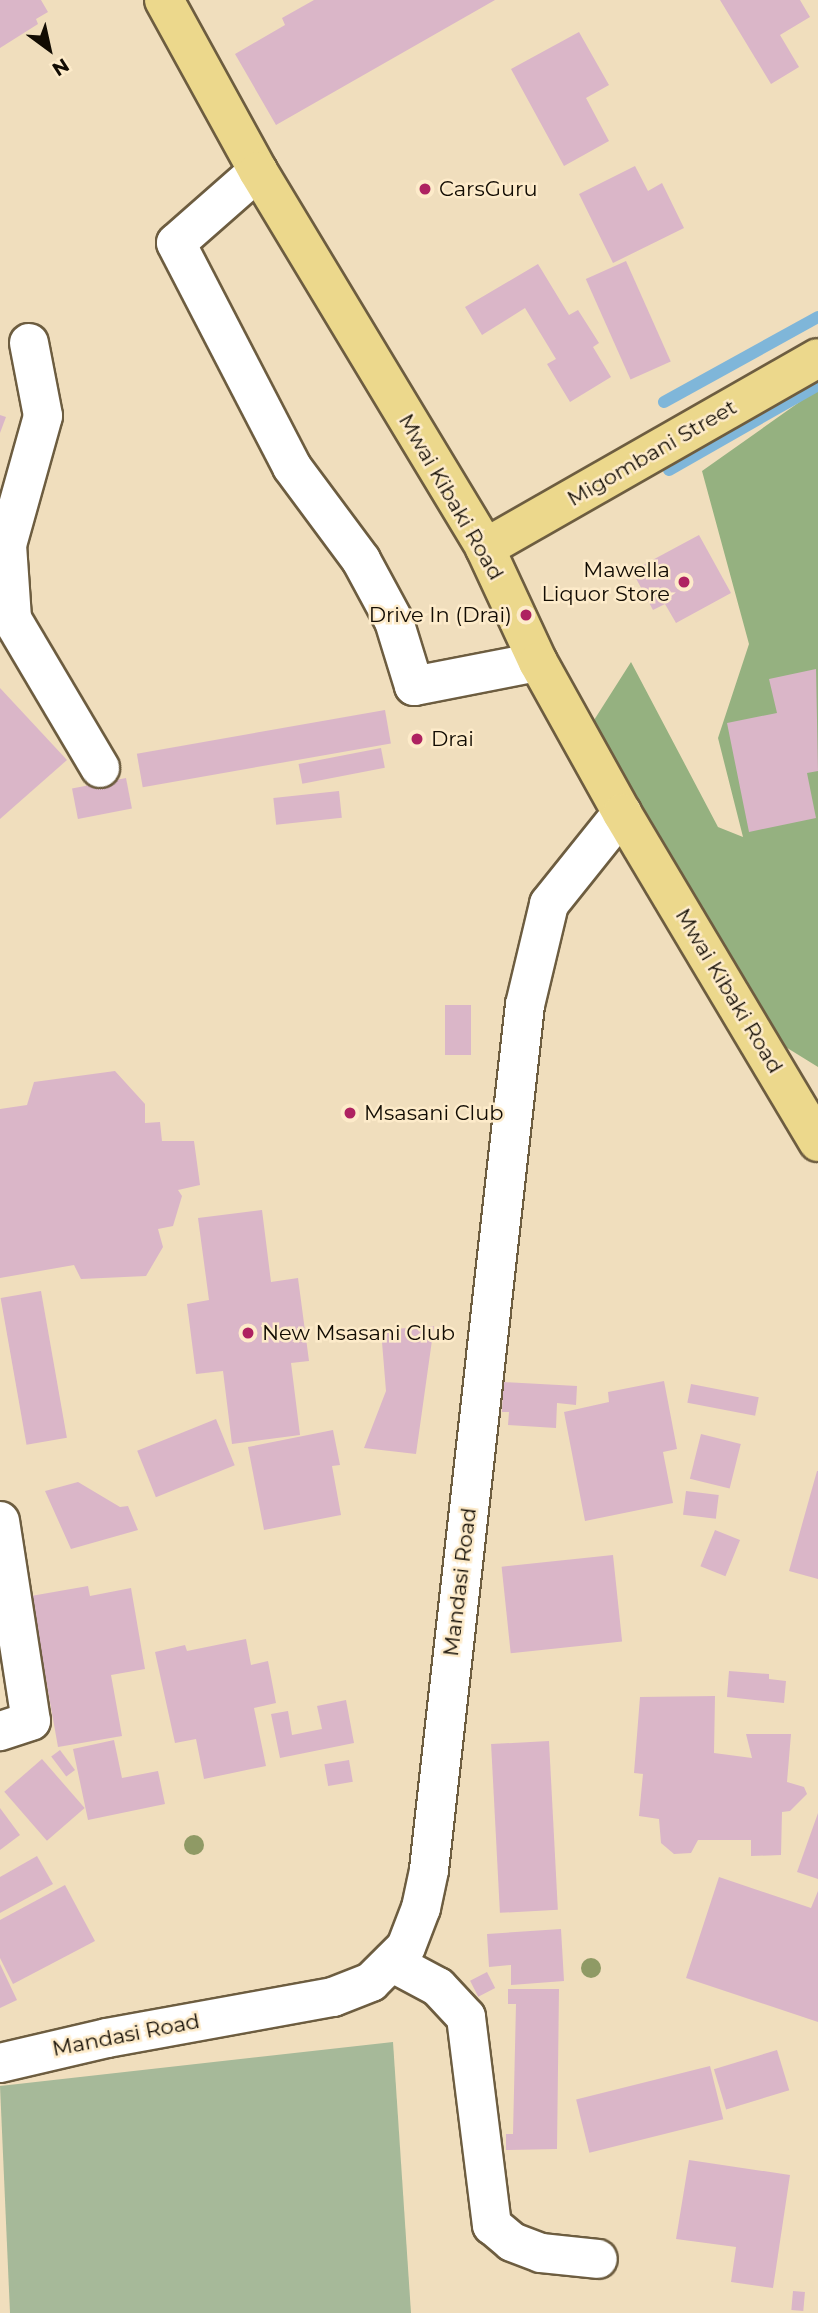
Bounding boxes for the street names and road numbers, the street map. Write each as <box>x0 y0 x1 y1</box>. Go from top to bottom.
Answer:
street label: Migombani Street <box>563 394 741 512</box>
street label: Mwai Kibaki Road <box>393 410 509 584</box>
street label: Mwai Kibaki Road <box>670 904 788 1078</box>
street label: Mandasi Road <box>438 1506 482 1658</box>
street label: Mandasi Road <box>50 2008 202 2062</box>

